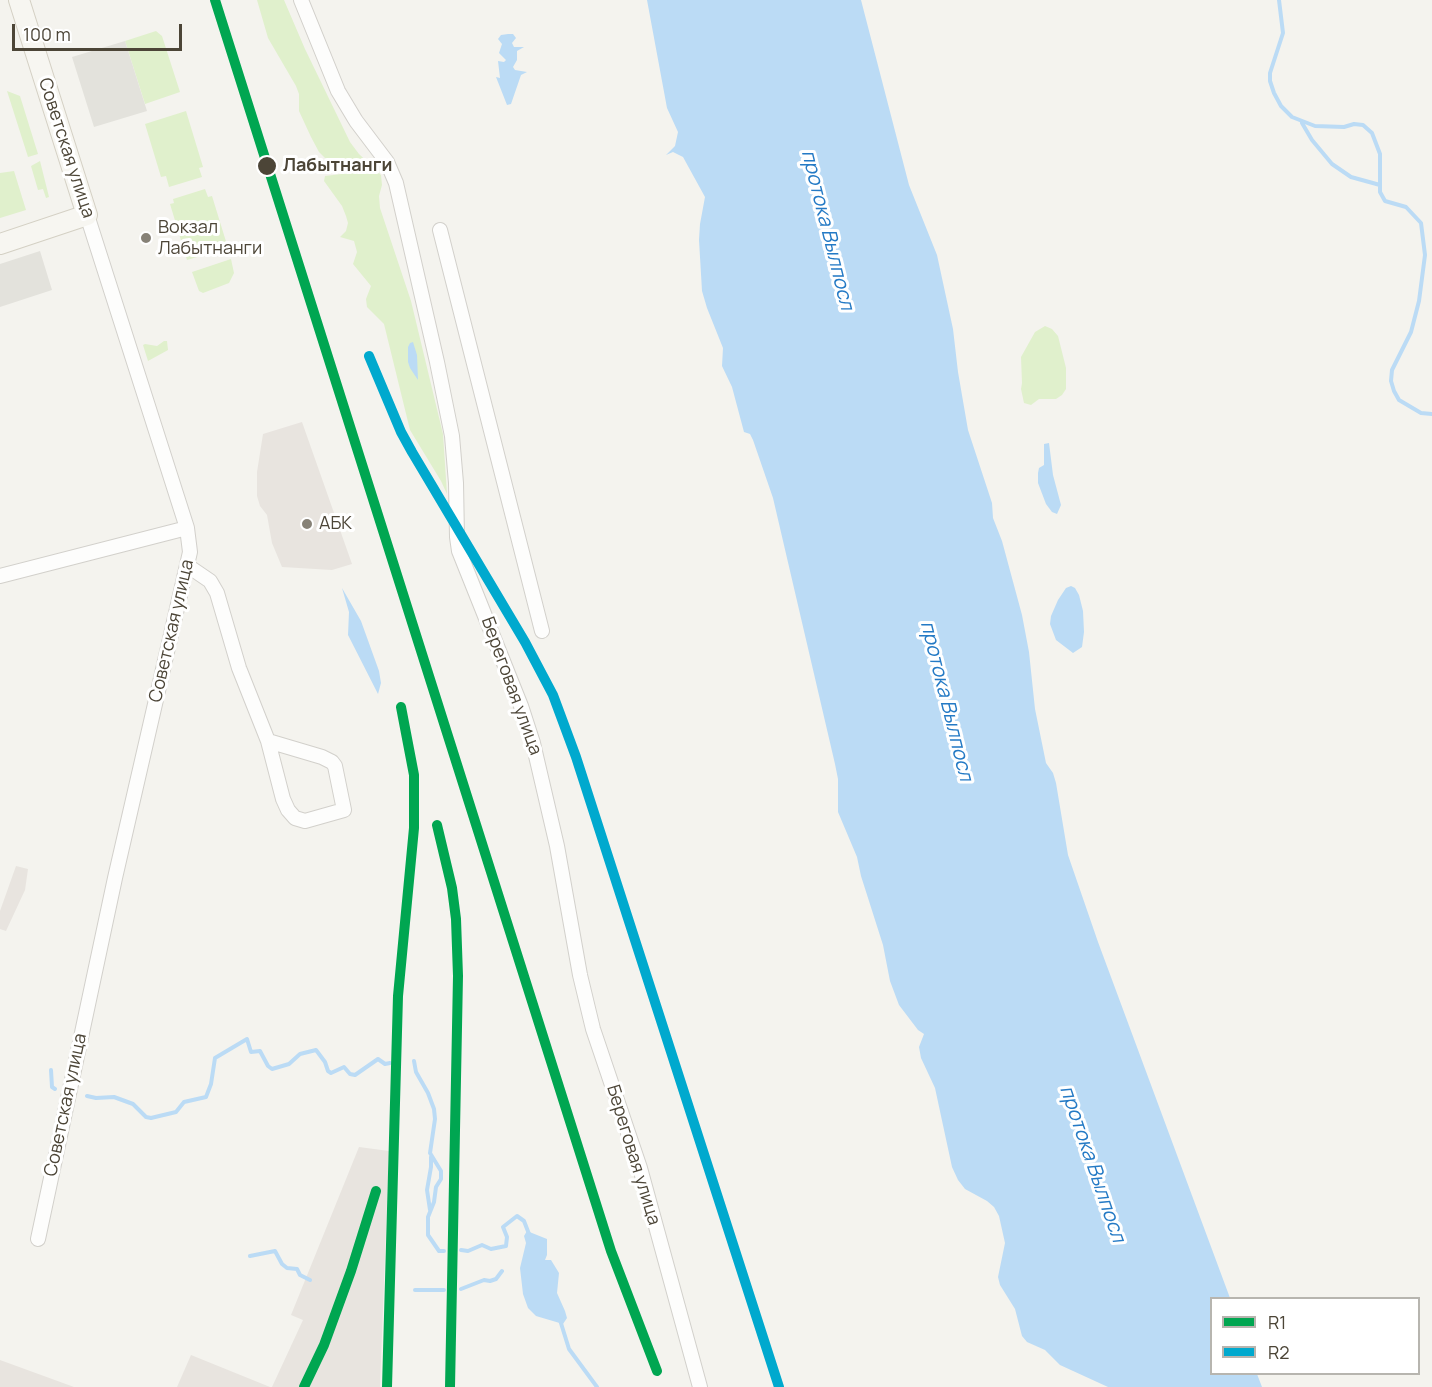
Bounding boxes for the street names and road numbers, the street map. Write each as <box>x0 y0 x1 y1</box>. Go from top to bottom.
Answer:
street label: Советская улица <box>33 75 99 221</box>
street label: Советская улица <box>145 558 199 704</box>
street label: Береговая улица <box>476 614 546 758</box>
street label: Советская улица <box>40 1031 92 1179</box>
street label: Береговая улица <box>601 1082 665 1228</box>

